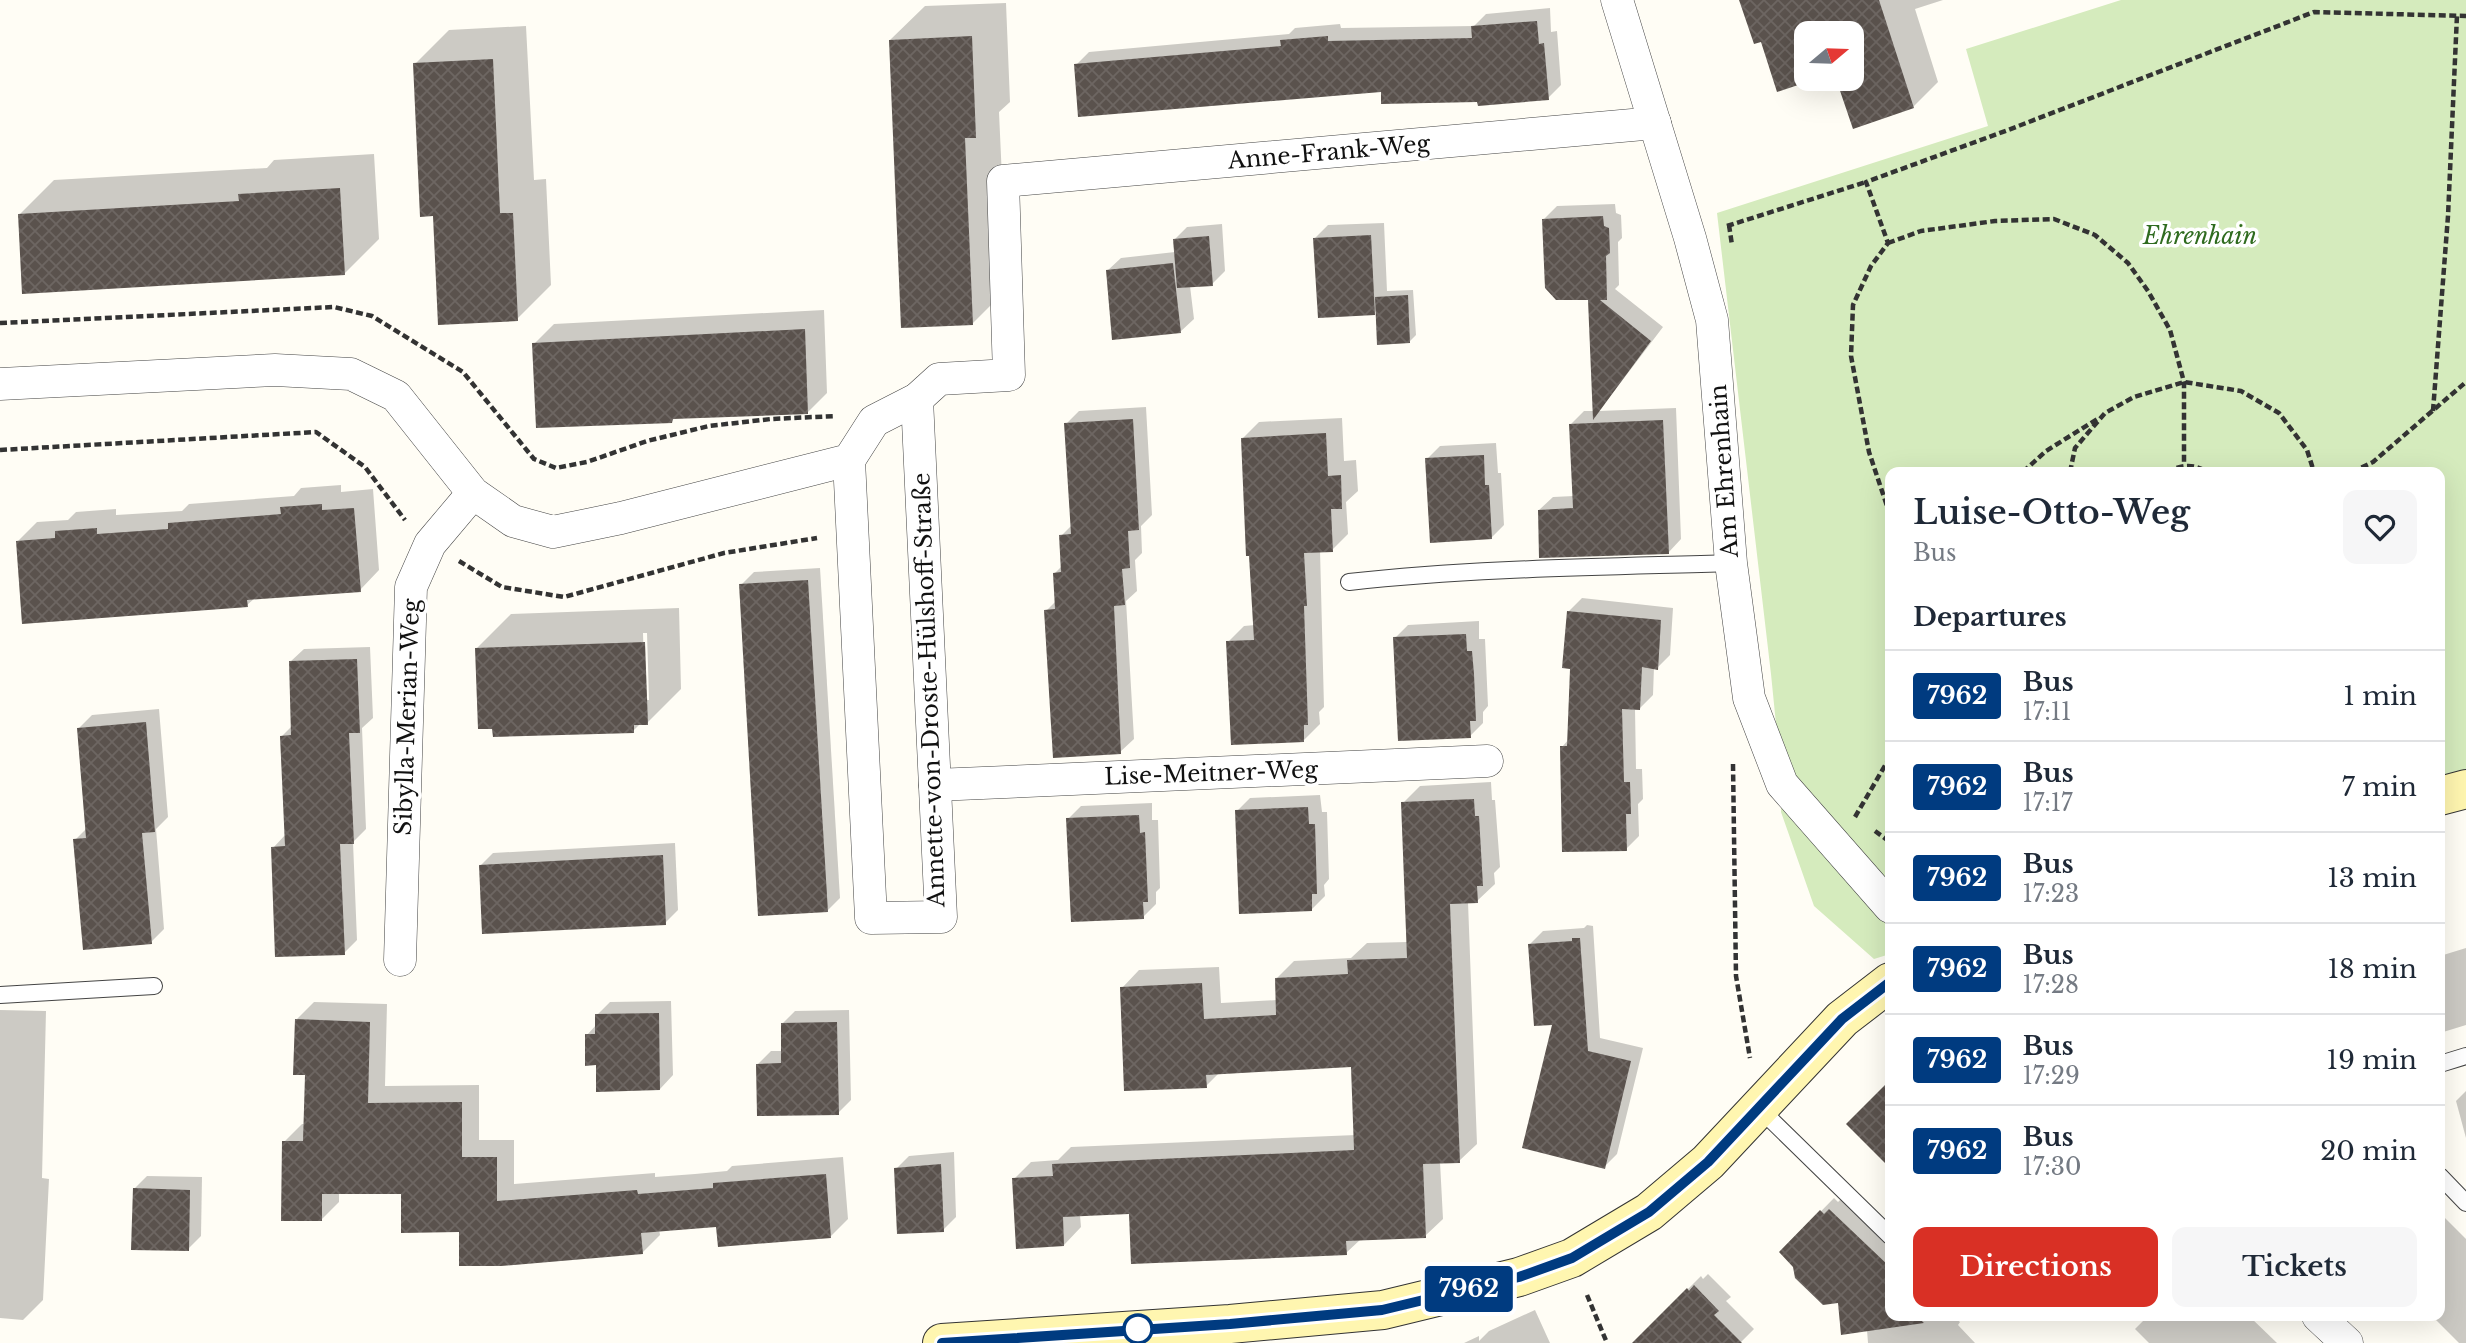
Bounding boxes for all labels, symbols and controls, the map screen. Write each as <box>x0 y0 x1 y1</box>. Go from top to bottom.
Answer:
north arrow <box>1794 21 1864 91</box>
map controls <box>1794 21 1864 91</box>
street label: Anne-Frank-Weg <box>1226 129 1432 175</box>
park label: Ehrenhain <box>2142 222 2257 250</box>
street label: Am Ehrenhain <box>1704 383 1744 560</box>
street label: Annette-von-Droste-Hülshoff-Straße <box>907 472 951 909</box>
button: heart <box>2343 490 2417 564</box>
text: Luise-Otto-Weg <box>1913 492 2190 533</box>
text: Bus <box>1913 539 1956 567</box>
street label: Sibylla-Merian-Weg <box>389 598 425 836</box>
text: Departures <box>1913 601 2067 633</box>
text: Bus <box>2022 666 2074 698</box>
text: 1 min <box>2343 680 2417 712</box>
text: 7962 <box>1927 681 1987 710</box>
text: 17:11 <box>2022 698 2071 726</box>
street label: Lise-Meitner-Weg <box>1104 755 1319 791</box>
text: Bus <box>2022 757 2074 789</box>
text: 7 min <box>2342 771 2417 803</box>
text: 7962 <box>1927 772 1987 801</box>
text: 17:17 <box>2022 789 2073 817</box>
text: Bus <box>2022 848 2074 880</box>
text: 13 min <box>2327 862 2417 894</box>
text: 7962 <box>1927 863 1987 892</box>
text: 17:23 <box>2022 880 2079 908</box>
text: Bus <box>2022 939 2074 971</box>
text: 18 min <box>2328 953 2417 985</box>
text: 7962 <box>1927 954 1987 983</box>
text: 17:28 <box>2022 971 2079 999</box>
text: Bus <box>2022 1030 2074 1062</box>
text: 19 min <box>2327 1044 2417 1076</box>
text: 7962 <box>1927 1045 1987 1074</box>
text: 17:29 <box>2022 1062 2080 1090</box>
text: Bus <box>2022 1121 2074 1153</box>
text: 20 min <box>2320 1135 2417 1167</box>
text: 7962 <box>1927 1136 1987 1165</box>
text: 17:30 <box>2022 1153 2081 1181</box>
button: Directions <box>1913 1227 2158 1307</box>
button: Tickets <box>2172 1227 2417 1307</box>
line badge: 7962 <box>1420 1266 1518 1312</box>
text: 7962 <box>1439 1274 1499 1303</box>
unlabelled marker <box>1123 1314 1153 1343</box>

